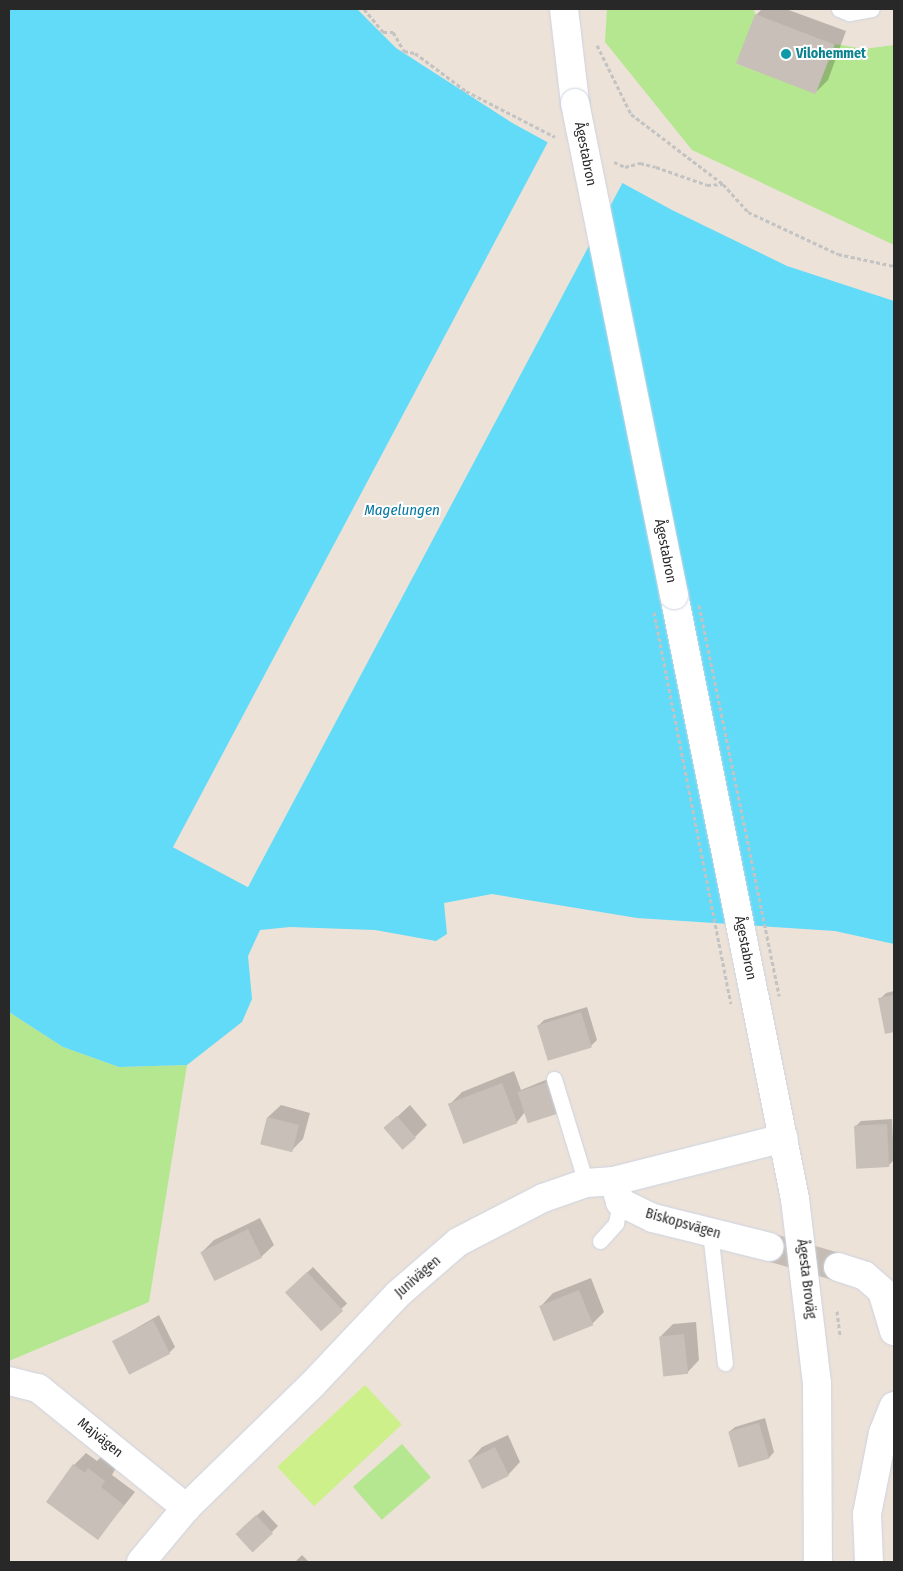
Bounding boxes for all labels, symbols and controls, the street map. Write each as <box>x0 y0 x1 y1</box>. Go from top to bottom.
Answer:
place label: Vilohemmet <box>796 46 866 62</box>
marker: Vilohemmet <box>780 48 792 60</box>
street label: Ågestabron <box>571 121 599 187</box>
water label: Magelungen <box>364 502 440 520</box>
street label: Ågestabron <box>651 518 679 584</box>
street label: Ågestabron <box>731 915 759 981</box>
street label: Biskopsvägen <box>643 1205 723 1243</box>
street label: Ågesta Broväg <box>793 1238 819 1320</box>
street label: Junivägen <box>392 1252 444 1302</box>
street label: Majvägen <box>74 1415 126 1461</box>

